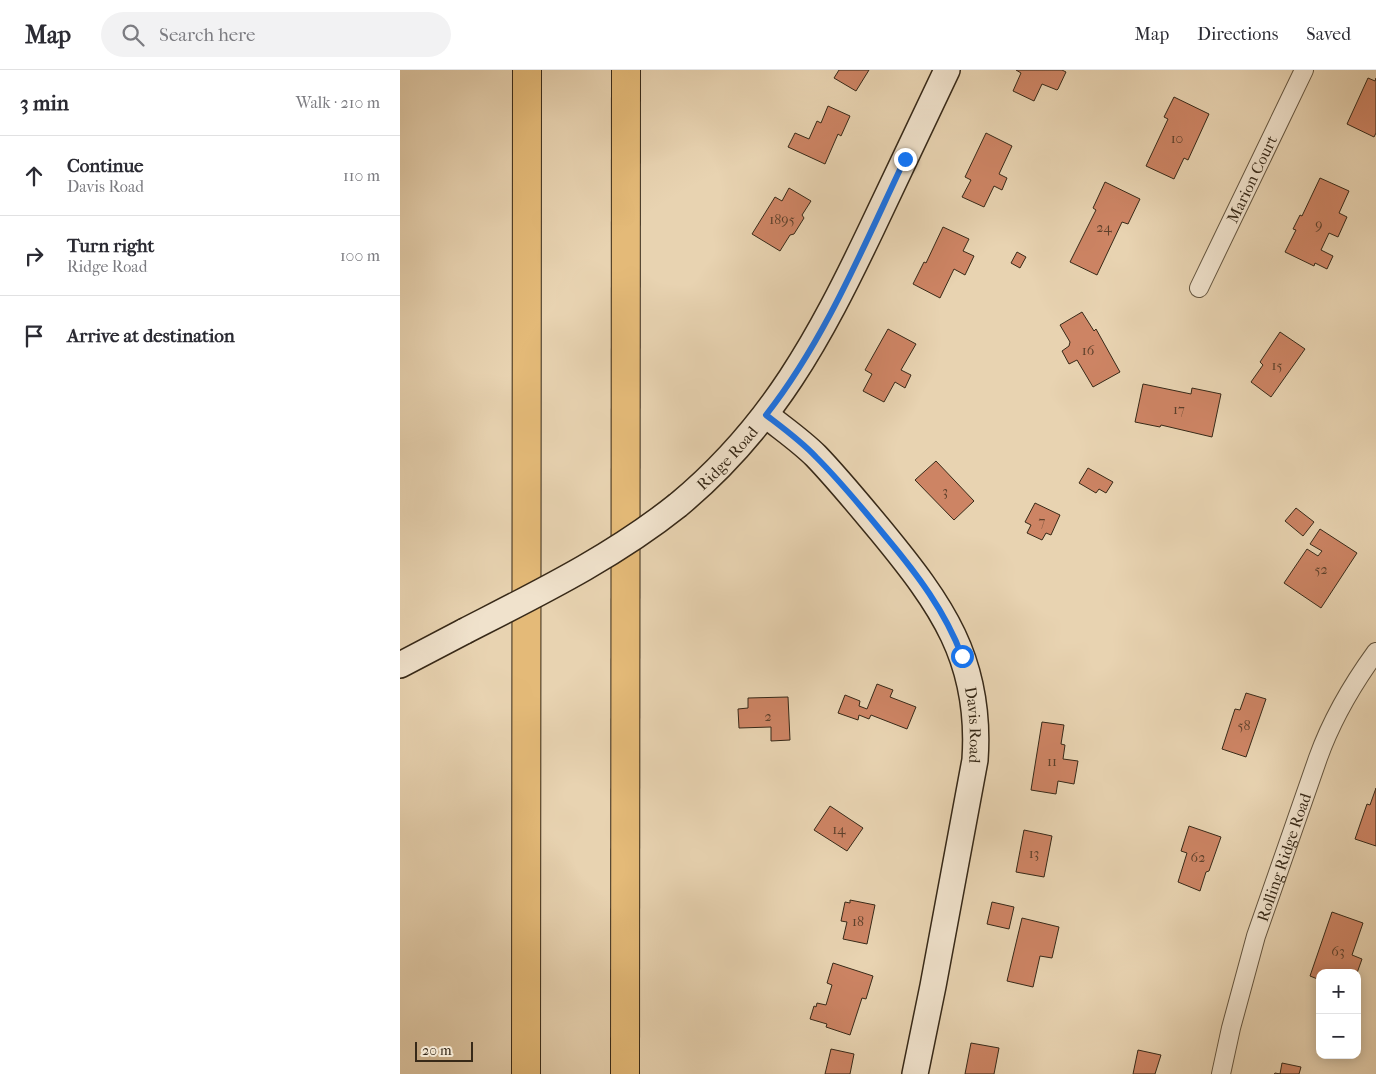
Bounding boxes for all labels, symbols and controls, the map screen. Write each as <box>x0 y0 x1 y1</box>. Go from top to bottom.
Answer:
search box <box>101 12 451 57</box>
text: Map <box>25 21 71 49</box>
icon: search <box>119 21 147 49</box>
text: Search here <box>159 24 255 46</box>
text: Map <box>1135 24 1169 45</box>
text: Directions <box>1197 24 1278 45</box>
text: Saved <box>1306 24 1351 45</box>
text: 3 min <box>20 91 69 115</box>
text: Walk · 210 m <box>296 93 380 112</box>
house number: 10 <box>1171 130 1183 147</box>
street label: Marion Court <box>1222 132 1281 226</box>
route end <box>894 148 917 171</box>
text: Continue <box>67 155 143 177</box>
icon: ahead <box>20 162 48 190</box>
text: 110 m <box>343 166 380 185</box>
text: Davis Road <box>67 177 144 196</box>
house number: 1895 <box>769 211 795 228</box>
house number: 9 <box>1315 216 1323 233</box>
house number: 24 <box>1096 219 1112 236</box>
text: Turn right <box>67 235 154 257</box>
icon: right <box>20 242 48 270</box>
text: 100 m <box>340 246 380 265</box>
text: Ridge Road <box>67 257 147 276</box>
icon: arrive <box>20 322 48 350</box>
text: Arrive at destination <box>67 325 235 347</box>
house number: 16 <box>1082 342 1095 359</box>
house number: 15 <box>1272 357 1283 374</box>
house number: 17 <box>1173 401 1185 418</box>
street label: Ridge Road <box>693 422 762 494</box>
house number: 3 <box>942 483 948 500</box>
house number: 7 <box>1039 513 1046 530</box>
house number: 52 <box>1314 561 1328 578</box>
route start <box>951 645 974 668</box>
street label: Davis Road <box>961 685 985 764</box>
house number: 2 <box>764 708 772 725</box>
house number: 58 <box>1237 717 1251 734</box>
house number: 11 <box>1047 753 1057 770</box>
street label: Rolling Ridge Road <box>1252 790 1315 924</box>
house number: 14 <box>832 821 846 838</box>
house number: 13 <box>1029 845 1039 862</box>
house number: 62 <box>1191 849 1205 866</box>
house number: 18 <box>852 913 864 930</box>
house number: 63 <box>1331 943 1345 960</box>
map controls <box>1316 969 1361 1059</box>
button: + <box>1316 969 1361 1014</box>
button: − <box>1316 1014 1361 1059</box>
scale bar <box>415 1039 472 1062</box>
text: 20 m <box>422 1042 452 1059</box>

